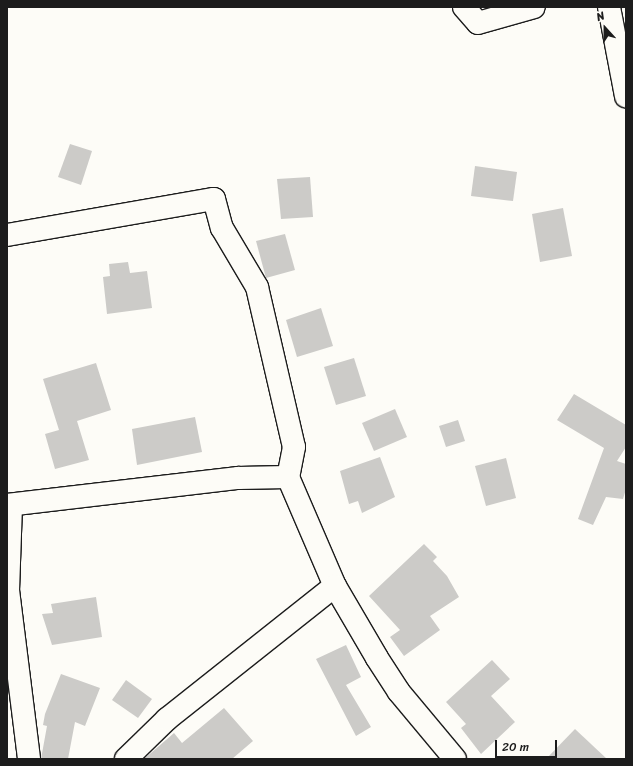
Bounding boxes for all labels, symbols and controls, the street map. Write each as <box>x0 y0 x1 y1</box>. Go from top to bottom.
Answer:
text: N <box>594 6 607 27</box>
north arrow <box>585 8 625 48</box>
scale bar <box>497 732 559 758</box>
text: 20 m <box>502 736 529 758</box>

